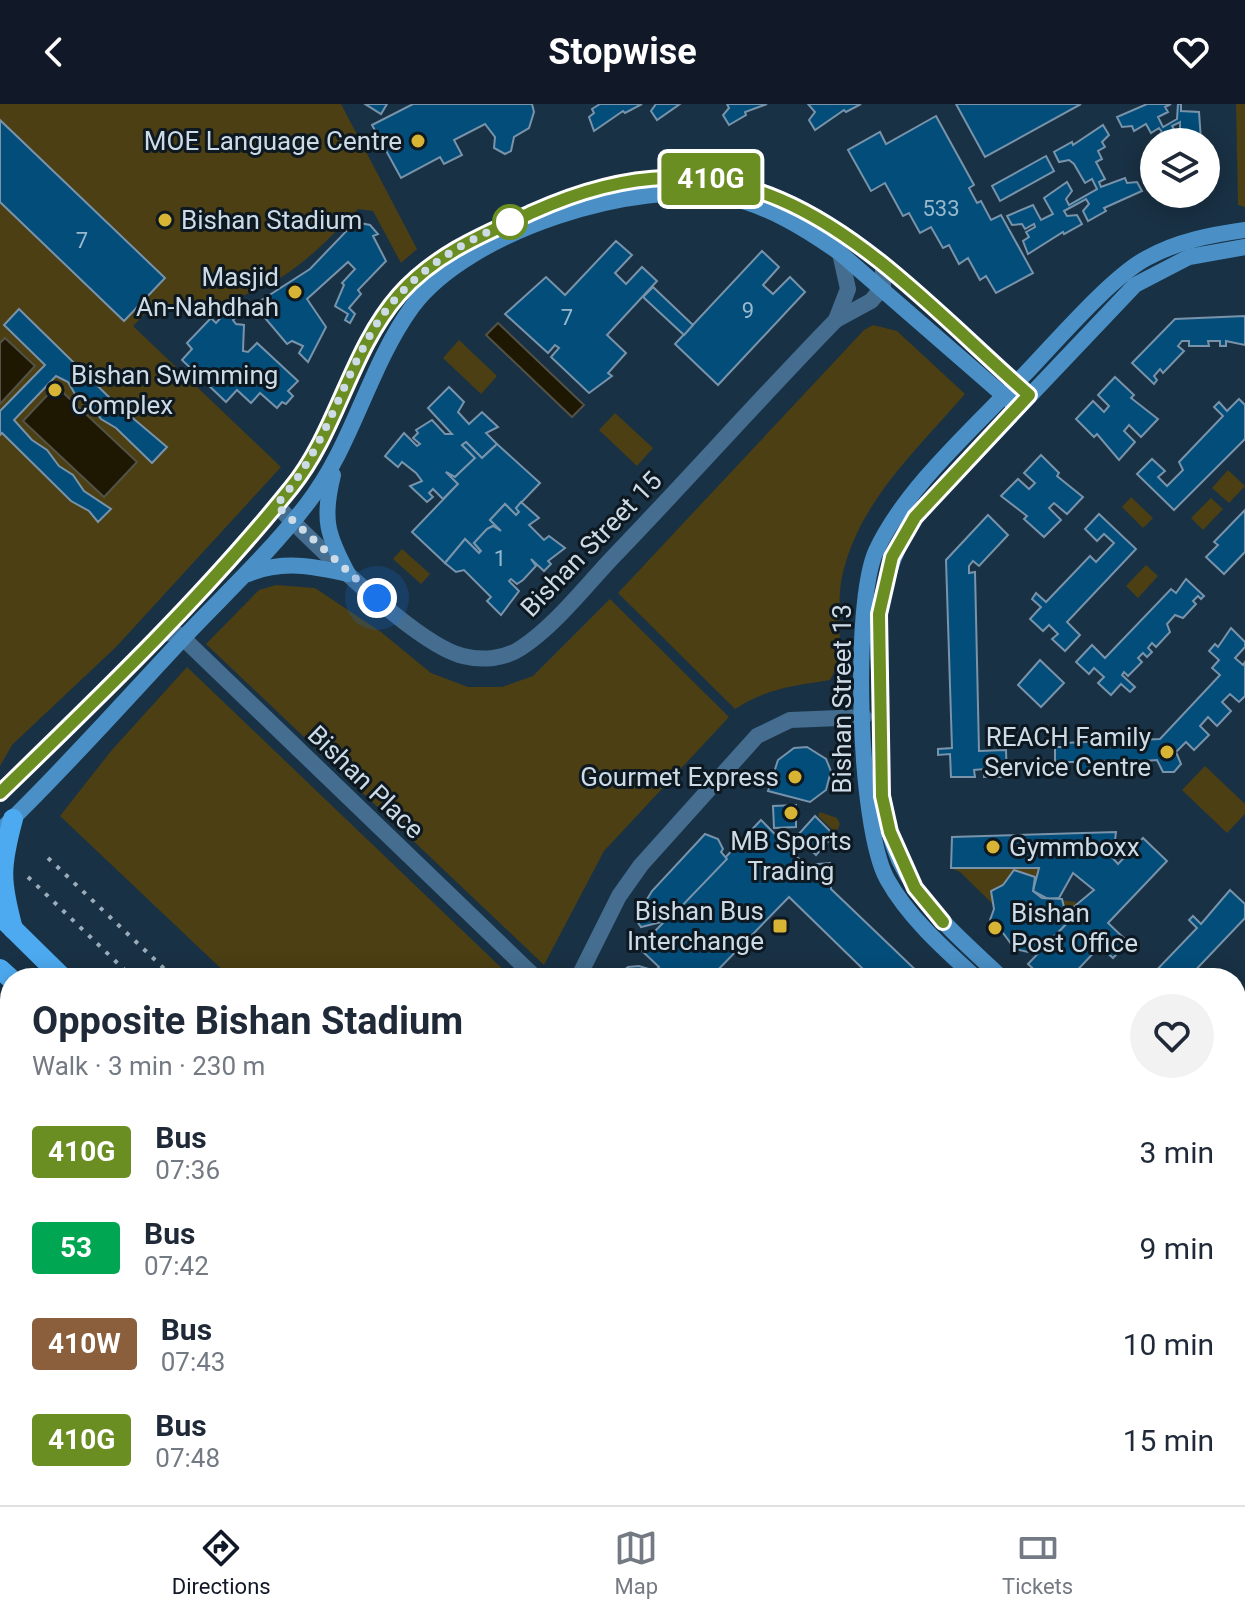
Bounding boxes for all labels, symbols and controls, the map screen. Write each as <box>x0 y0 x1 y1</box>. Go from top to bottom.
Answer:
icon: back <box>32 30 76 74</box>
icon: heart <box>1169 30 1213 74</box>
text: Stopwise <box>548 31 697 73</box>
place label: MOE Language Centre <box>144 126 402 156</box>
map controls <box>1140 128 1220 208</box>
button: layers <box>1140 128 1220 208</box>
marker: MOE Language Centre <box>409 132 427 150</box>
line badge: 410G <box>655 153 767 205</box>
text: 410G <box>677 162 745 195</box>
house number: 533 <box>922 196 960 221</box>
place label: Bishan Stadium <box>181 205 362 235</box>
unlabelled marker <box>493 205 527 239</box>
marker: Bishan Stadium <box>156 211 174 229</box>
house number: 7 <box>76 228 88 253</box>
place label: Masjid An-Nahdhah <box>136 262 279 322</box>
marker: Masjid An-Nahdhah <box>286 283 304 301</box>
house number: 9 <box>742 298 754 323</box>
house number: 7 <box>561 305 573 330</box>
place label: Bishan Swimming Complex <box>71 360 278 420</box>
marker: Bishan Swimming Complex <box>46 381 64 399</box>
street label: Bishan Street 15 <box>514 465 668 623</box>
house number: 1 <box>494 546 506 571</box>
your location <box>357 578 397 618</box>
street label: Bishan Street 13 <box>827 604 857 794</box>
street label: Bishan Place <box>302 719 430 845</box>
place label: REACH Family Service Centre <box>984 722 1151 782</box>
marker: REACH Family Service Centre <box>1158 743 1176 761</box>
place label: Gourmet Express <box>580 762 779 792</box>
marker: Gourmet Express <box>786 768 804 786</box>
marker: MB Sports Trading <box>782 804 800 822</box>
place label: MB Sports Trading <box>730 826 852 886</box>
place label: Gymmboxx <box>1009 832 1140 862</box>
marker: Gymmboxx <box>984 838 1002 856</box>
place label: Bishan Bus Interchange <box>627 896 764 956</box>
place label: Bishan Post Office <box>1011 898 1138 958</box>
marker: Bishan Bus Interchange <box>771 917 789 935</box>
marker: Bishan Post Office <box>986 919 1004 937</box>
button: heart <box>1130 994 1214 1078</box>
text: Opposite Bishan Stadium <box>32 999 463 1043</box>
text: Walk · 3 min · 230 m <box>32 1051 265 1081</box>
text: Bus <box>155 1120 207 1155</box>
text: 410G <box>48 1135 115 1168</box>
text: 3 min <box>1140 1135 1214 1170</box>
text: 07:36 <box>155 1155 220 1185</box>
text: Bus <box>144 1216 195 1251</box>
text: 53 <box>60 1231 92 1264</box>
text: 9 min <box>1140 1231 1214 1266</box>
text: 07:42 <box>144 1251 209 1281</box>
text: Bus <box>161 1312 212 1347</box>
text: 410W <box>48 1327 121 1360</box>
text: 10 min <box>1123 1327 1214 1362</box>
text: 07:43 <box>161 1347 225 1377</box>
text: Bus <box>155 1408 207 1443</box>
text: 410G <box>48 1423 115 1456</box>
text: 15 min <box>1123 1423 1214 1458</box>
text: 07:48 <box>155 1443 220 1473</box>
tab: Directions <box>172 1526 271 1599</box>
tab: Map <box>614 1526 658 1599</box>
tab: Tickets <box>1002 1526 1073 1599</box>

